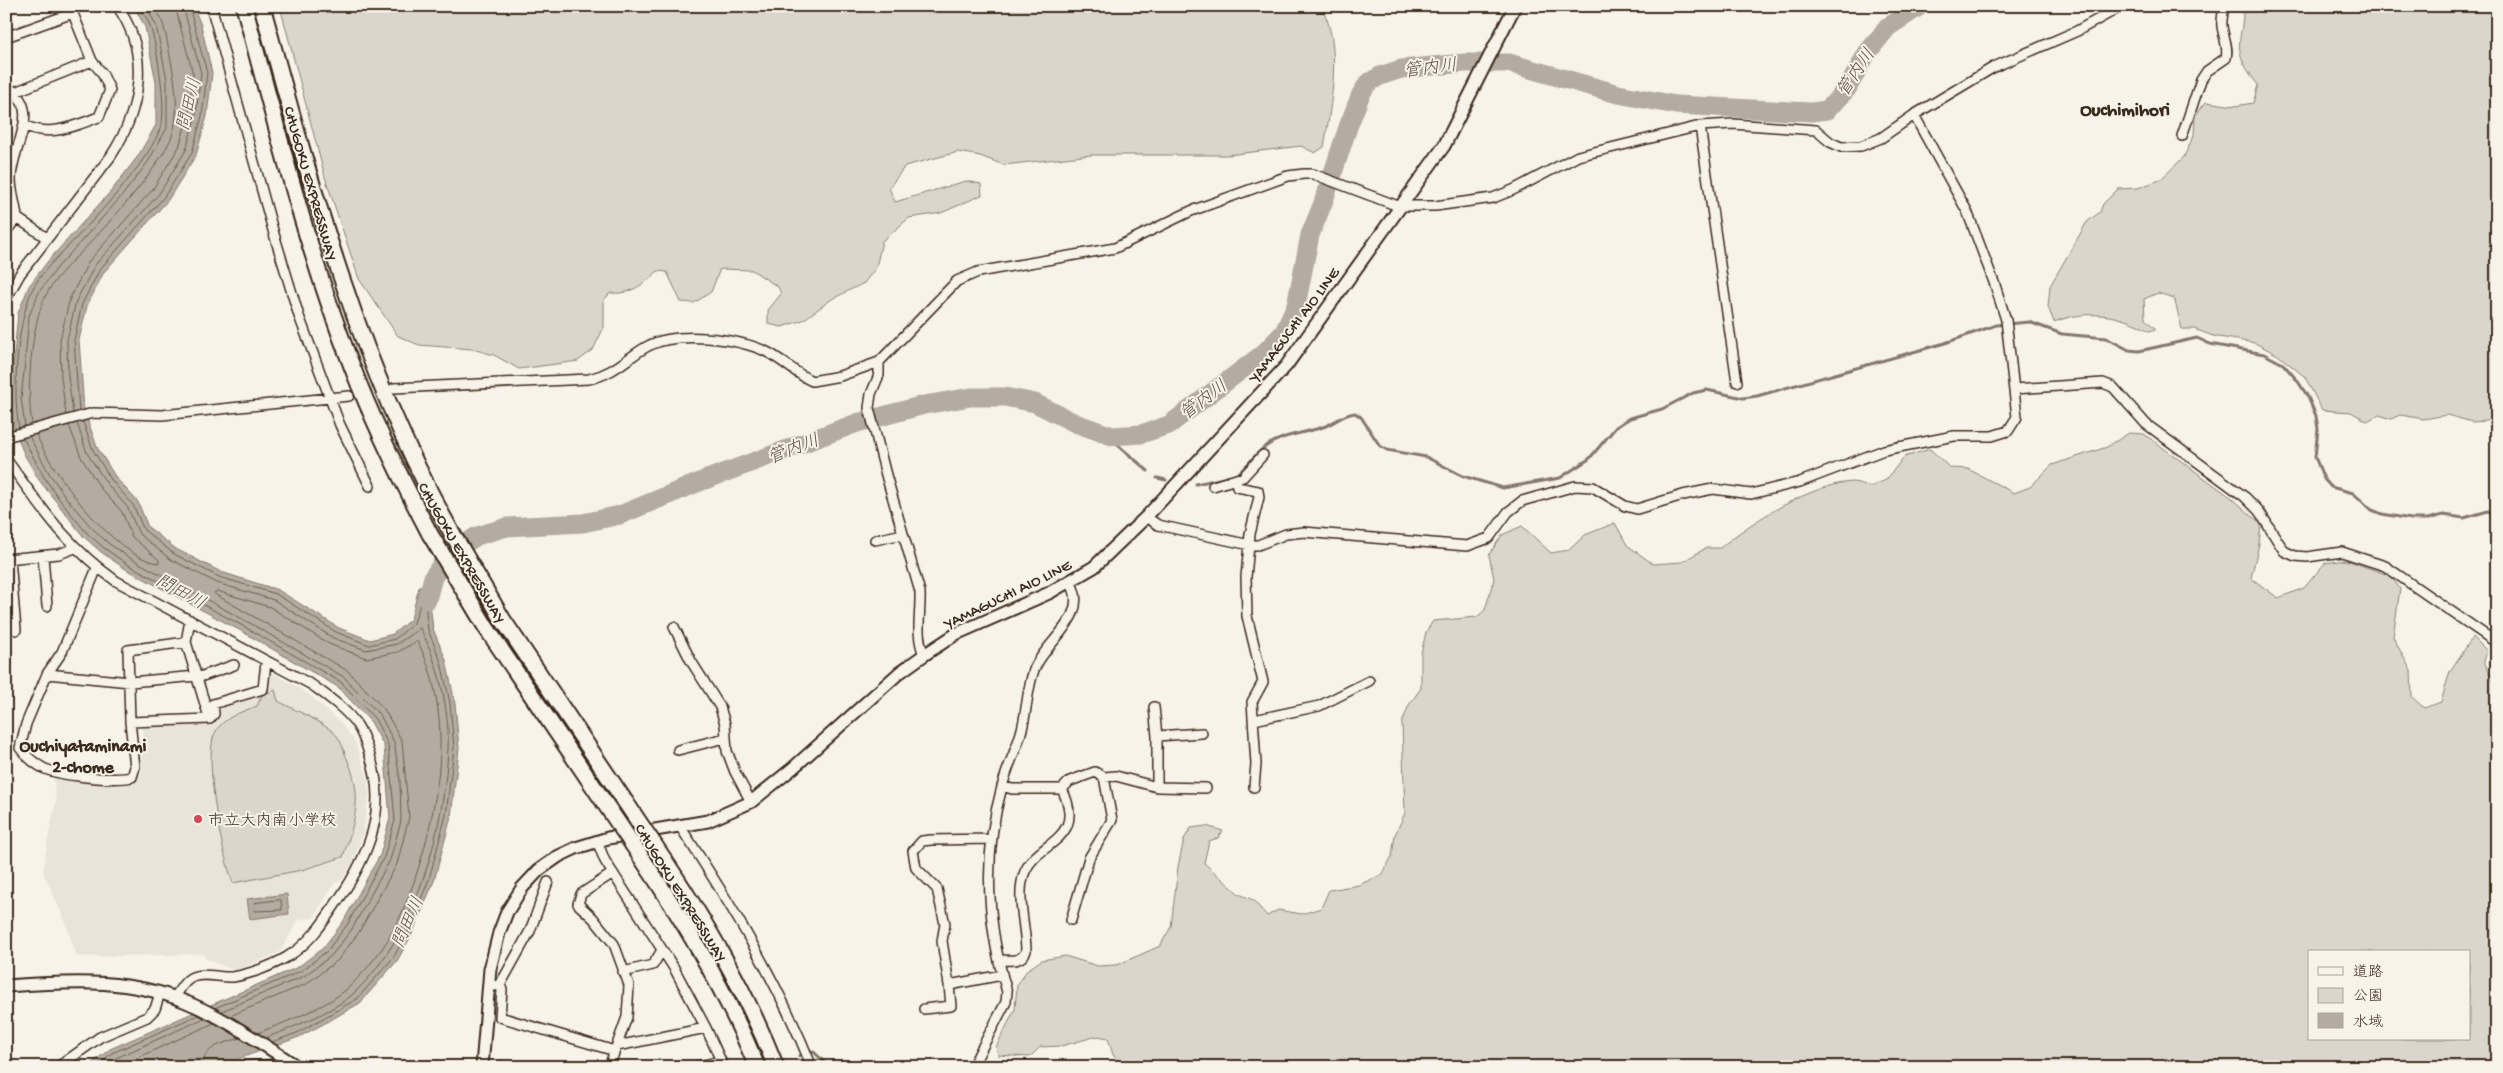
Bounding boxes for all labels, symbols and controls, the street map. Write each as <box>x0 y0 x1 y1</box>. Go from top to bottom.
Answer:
water label: 管内川 <box>1832 45 1881 102</box>
water label: 管内川 <box>1402 55 1458 83</box>
water label: 問田川 <box>174 76 207 133</box>
district label: Ouchimihori <box>2080 100 2170 123</box>
street label: CHUGOKU EXPRESSWAY <box>278 105 340 263</box>
street label: YAMAGUCHI AIO LINE <box>1245 264 1346 389</box>
water label: 管内川 <box>1176 376 1232 426</box>
water label: 管内川 <box>765 430 823 470</box>
street label: CHUGOKU EXPRESSWAY <box>412 480 508 628</box>
street label: YAMAGUCHI AIO LINE <box>940 557 1076 636</box>
water label: 問田川 <box>151 571 208 615</box>
district label: Ouchiyataminami 2-chome <box>19 737 147 779</box>
place label: 市立大内南小学校 <box>208 811 336 832</box>
marker: 市立大内南小学校 <box>192 813 204 825</box>
street label: CHUGOKU EXPRESSWAY <box>629 821 729 967</box>
water label: 問田川 <box>389 894 430 952</box>
legend <box>2308 950 2470 1040</box>
text: 道路 <box>2353 964 2383 982</box>
text: 公園 <box>2353 988 2383 1006</box>
text: 水域 <box>2353 1013 2383 1032</box>

